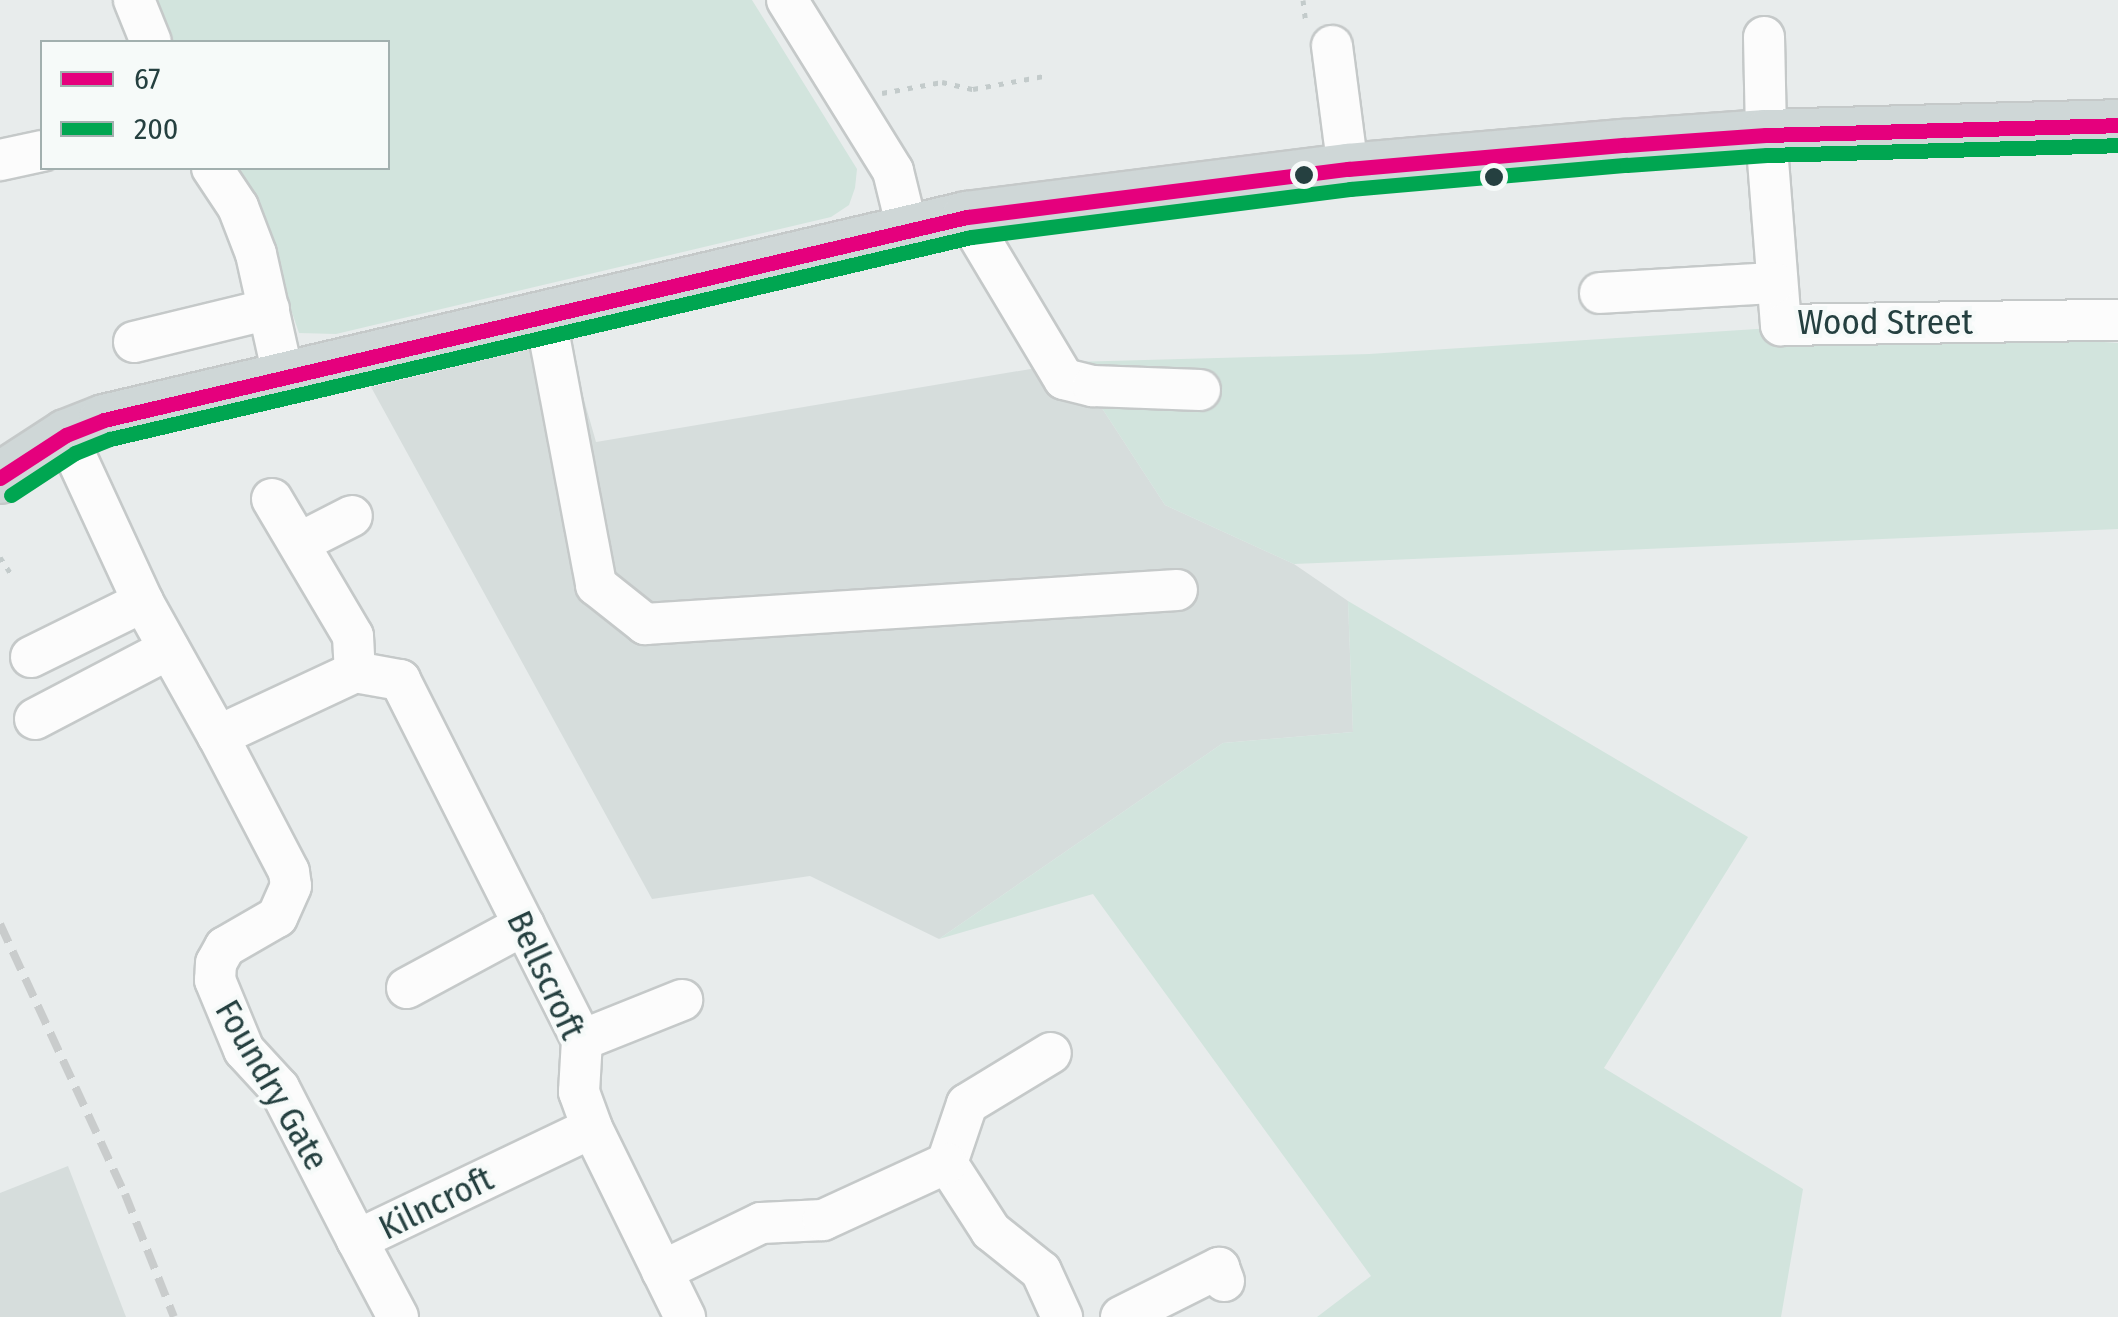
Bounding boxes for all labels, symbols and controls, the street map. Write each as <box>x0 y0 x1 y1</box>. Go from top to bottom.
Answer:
legend <box>40 40 390 170</box>
text: 67 <box>134 61 160 97</box>
text: 200 <box>134 111 179 147</box>
unlabelled marker <box>1294 165 1314 185</box>
unlabelled marker <box>1484 167 1504 187</box>
street label: Wood Street <box>1797 301 1973 343</box>
street label: Bellscroft <box>498 904 594 1046</box>
street label: Foundry Gate <box>206 992 338 1178</box>
street label: Kilncroft <box>372 1157 500 1249</box>

